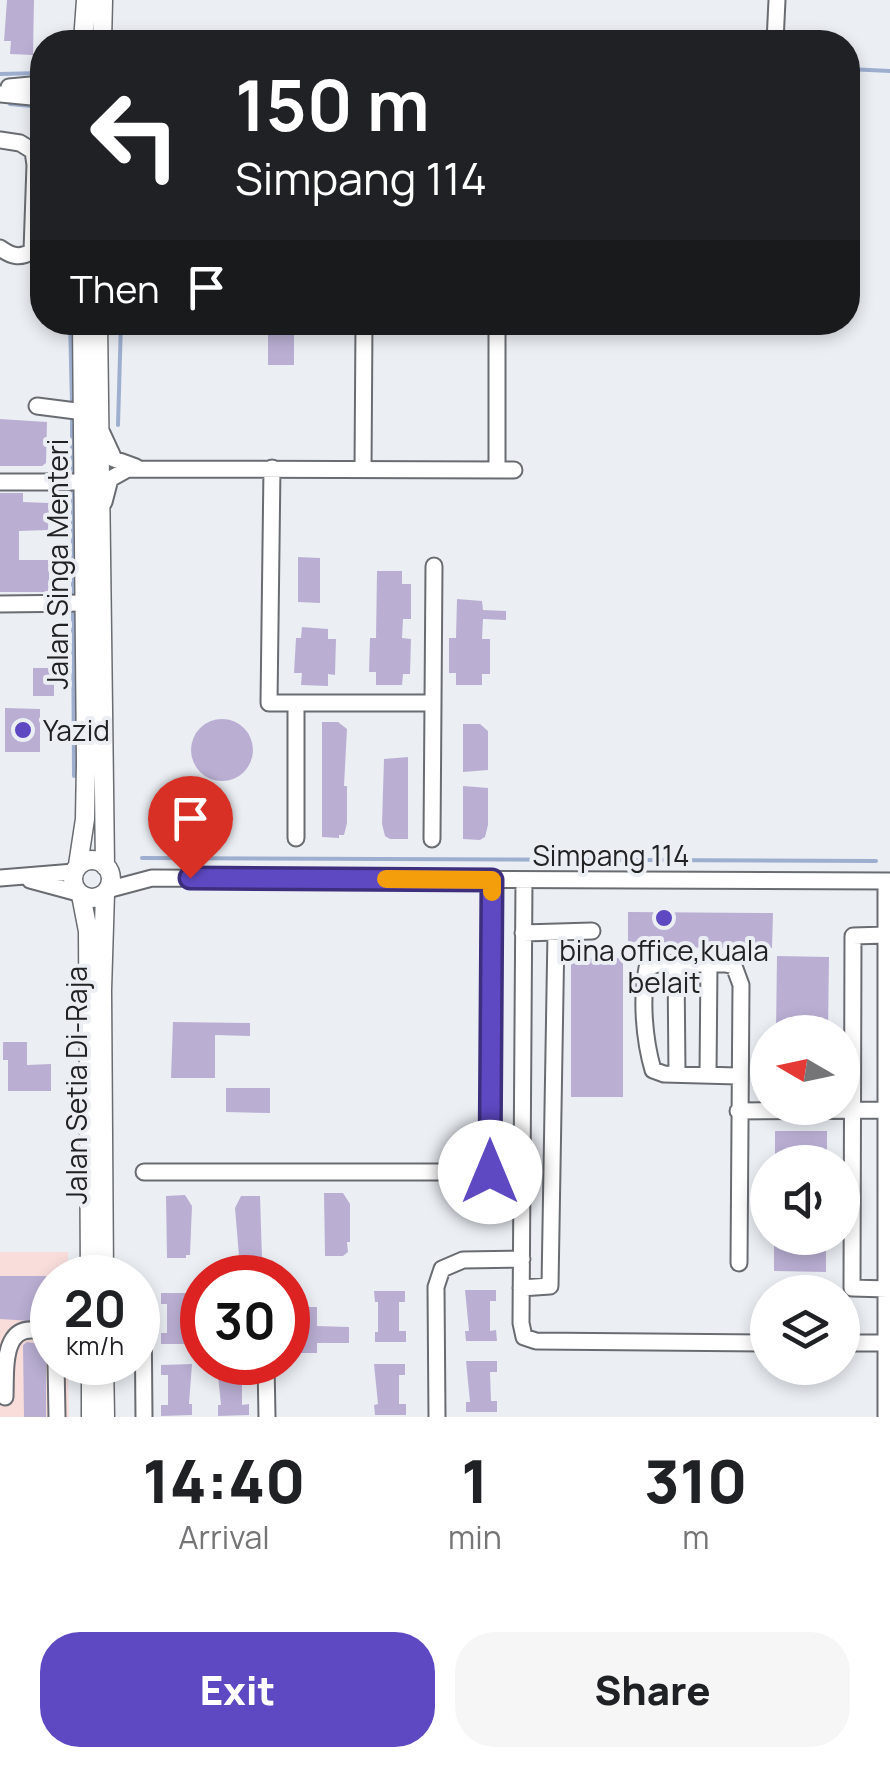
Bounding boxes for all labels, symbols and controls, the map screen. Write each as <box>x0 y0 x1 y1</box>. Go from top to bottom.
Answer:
text: 150 m <box>235 56 430 152</box>
icon: left <box>70 70 200 200</box>
text: Simpang 114 <box>235 147 487 209</box>
icon: arrive <box>179 260 234 315</box>
text: Then <box>70 262 159 314</box>
street label: Jalan Singa Menteri <box>38 439 76 689</box>
place label: Yazid <box>43 711 110 749</box>
marker: Yazid <box>12 719 34 741</box>
pin <box>148 776 233 879</box>
icon: arrive <box>163 791 218 846</box>
street label: Simpang 114 <box>533 836 689 874</box>
marker: bina office,kuala belait <box>653 907 675 929</box>
place label: bina office,kuala belait <box>559 931 769 1001</box>
street label: Jalan Setia Di-Raja <box>57 966 95 1204</box>
north arrow <box>750 1015 860 1125</box>
map controls <box>750 1015 860 1385</box>
position arrow <box>438 1120 542 1224</box>
button: sound <box>750 1145 860 1255</box>
speed limit sign: 30 <box>180 1255 310 1385</box>
text: 20 <box>64 1274 126 1342</box>
button: layers <box>750 1275 860 1385</box>
text: km/h <box>66 1328 124 1363</box>
text: 14:40 <box>143 1439 305 1521</box>
text: 1 <box>461 1439 489 1521</box>
text: 310 <box>644 1439 747 1521</box>
text: Arrival <box>178 1515 270 1559</box>
text: min <box>448 1515 502 1559</box>
text: m <box>682 1515 709 1559</box>
button: Exit <box>40 1632 435 1747</box>
button: Share <box>455 1632 850 1747</box>

